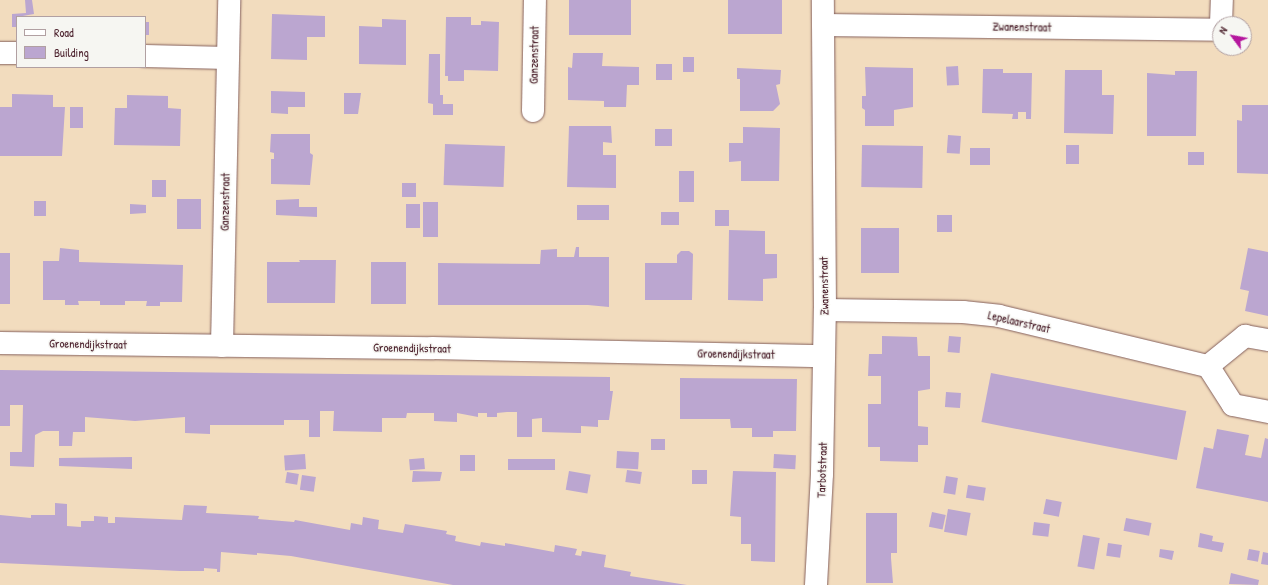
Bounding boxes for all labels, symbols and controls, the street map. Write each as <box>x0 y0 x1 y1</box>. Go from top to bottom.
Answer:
legend <box>16 16 146 68</box>
north arrow <box>1212 16 1252 56</box>
street label: Zwanenstraat <box>992 19 1052 35</box>
text: Road <box>54 24 74 41</box>
text: N <box>1215 24 1230 36</box>
street label: Ganzenstraat <box>526 26 542 84</box>
text: Building <box>54 44 89 61</box>
street label: Ganzenstraat <box>217 173 233 231</box>
street label: Zwanenstraat <box>816 256 832 316</box>
street label: Lepelaarstraat <box>987 308 1051 336</box>
street label: Groenendijkstraat <box>49 336 127 352</box>
street label: Groenendijkstraat <box>373 340 451 356</box>
street label: Groenendijkstraat <box>697 346 775 362</box>
street label: Tarbotstraat <box>814 442 830 498</box>

